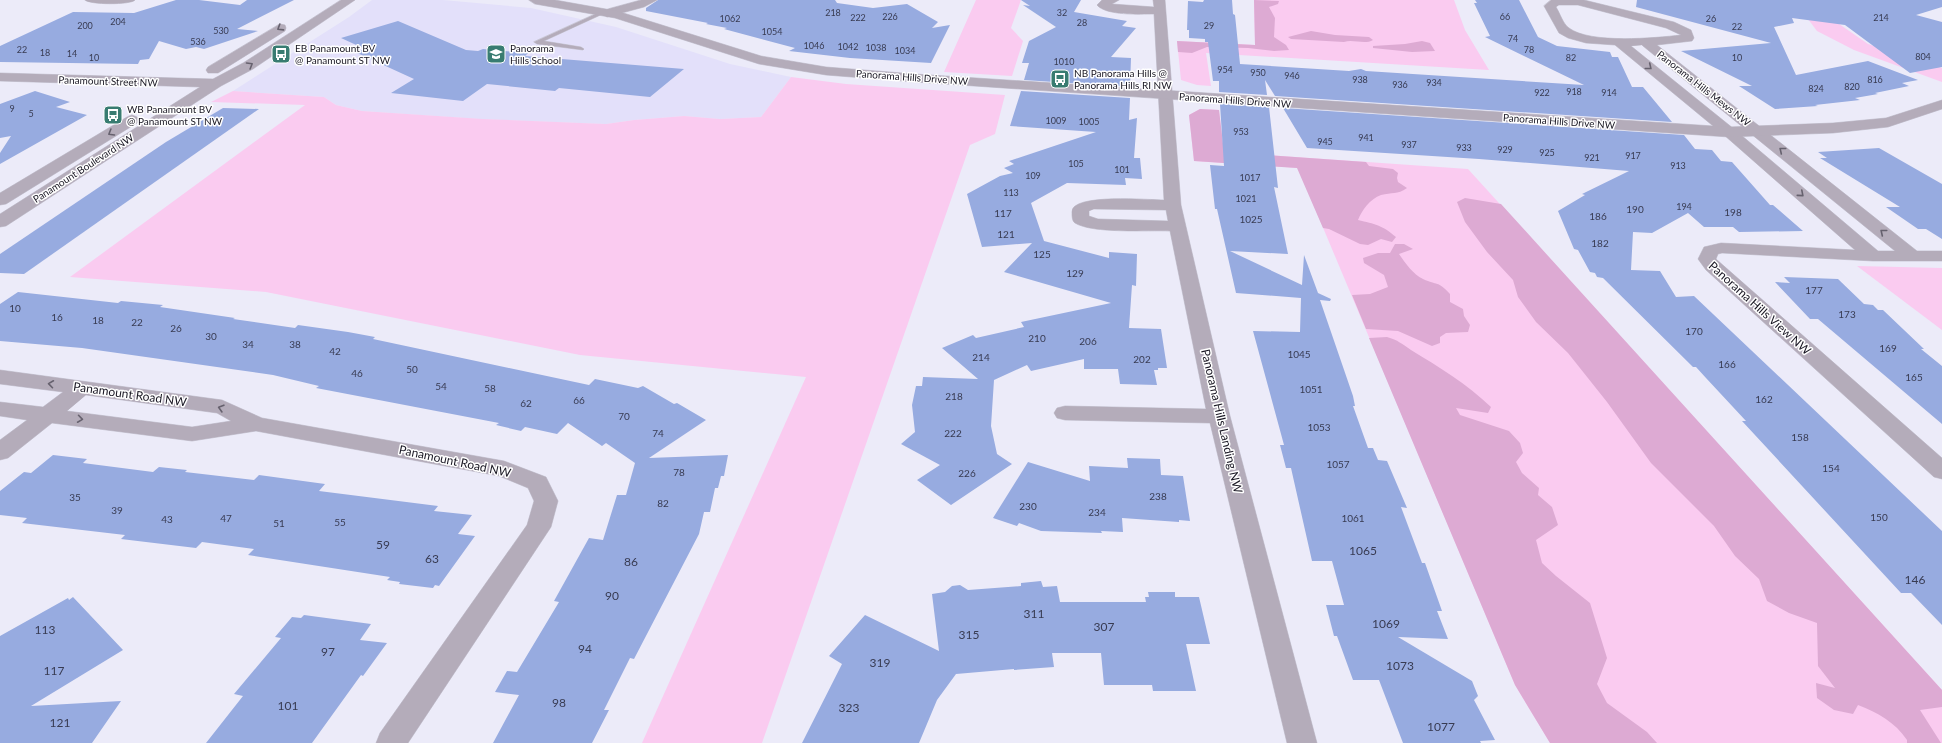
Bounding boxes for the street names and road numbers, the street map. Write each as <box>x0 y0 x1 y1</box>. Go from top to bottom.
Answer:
street label: Panorama Hills Mews NW <box>1655 48 1754 129</box>
street label: Panorama Hills Drive NW <box>856 67 969 87</box>
street label: Panamount Street NW <box>58 73 159 89</box>
street label: Panorama Hills Drive NW <box>1179 90 1292 110</box>
street label: Panorama Hills Drive NW <box>1503 111 1616 131</box>
street label: Panamount Boulevard NW <box>31 131 136 205</box>
street label: Panorama Hills View NW <box>1706 258 1815 358</box>
street label: Panorama Hills Landing NW <box>1198 347 1246 495</box>
street label: Panamount Road NW <box>72 379 188 409</box>
street label: Panamount Road NW <box>398 442 513 480</box>

